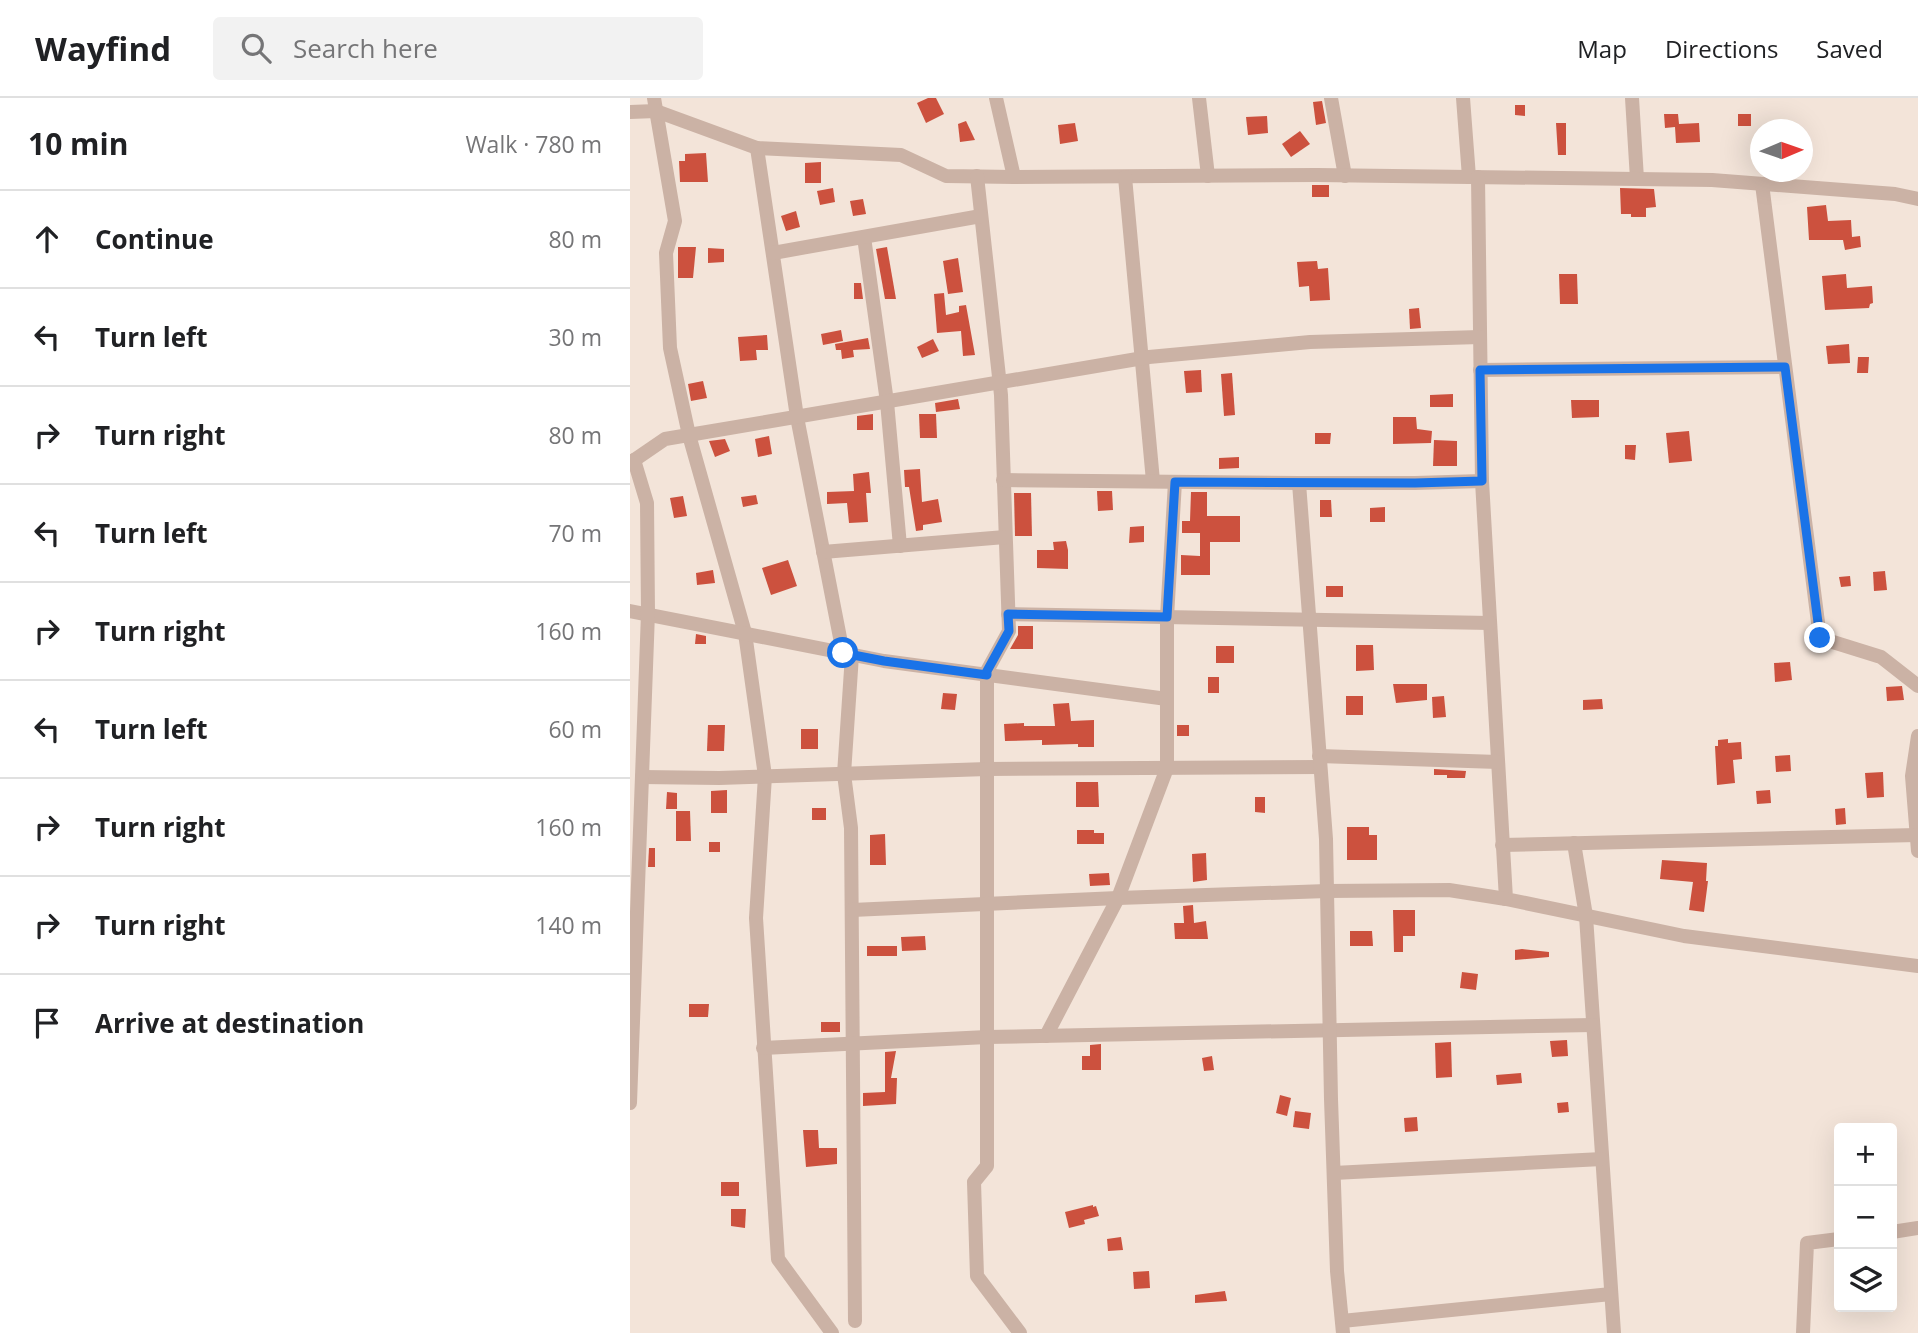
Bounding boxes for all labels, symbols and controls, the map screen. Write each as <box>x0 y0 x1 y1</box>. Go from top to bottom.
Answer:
search box <box>213 17 703 80</box>
text: Wayfind <box>35 26 171 71</box>
icon: search <box>237 29 275 67</box>
text: Search here <box>293 30 438 66</box>
text: Map <box>1577 32 1627 65</box>
text: Directions <box>1665 32 1778 65</box>
text: Saved <box>1816 32 1883 65</box>
north arrow <box>1750 119 1813 182</box>
text: 10 min <box>28 123 128 164</box>
text: Walk · 780 m <box>465 128 602 160</box>
icon: ahead <box>28 220 66 258</box>
text: Continue <box>95 221 214 257</box>
text: 80 m <box>548 223 602 255</box>
icon: left <box>28 318 66 356</box>
text: Turn left <box>95 319 207 355</box>
text: 30 m <box>548 321 602 353</box>
icon: right <box>28 416 66 454</box>
text: Turn right <box>95 417 226 453</box>
text: 80 m <box>548 419 602 451</box>
icon: left <box>28 514 66 552</box>
text: Turn left <box>95 515 207 551</box>
text: 70 m <box>548 517 602 549</box>
icon: right <box>28 612 66 650</box>
text: Turn right <box>95 613 226 649</box>
text: 160 m <box>535 615 602 647</box>
route end <box>1804 622 1835 653</box>
route start <box>827 637 858 668</box>
icon: left <box>28 710 66 748</box>
text: Turn left <box>95 711 207 747</box>
text: 60 m <box>548 713 602 745</box>
icon: right <box>28 808 66 846</box>
text: Turn right <box>95 809 226 845</box>
text: 160 m <box>535 811 602 843</box>
icon: right <box>28 906 66 944</box>
text: Turn right <box>95 907 226 943</box>
text: 140 m <box>535 909 602 941</box>
icon: arrive <box>28 1004 66 1042</box>
text: Arrive at destination <box>95 1005 364 1041</box>
map controls <box>1834 1123 1897 1312</box>
button: + <box>1834 1123 1897 1186</box>
button: − <box>1834 1186 1897 1249</box>
button: layers <box>1834 1249 1897 1312</box>

